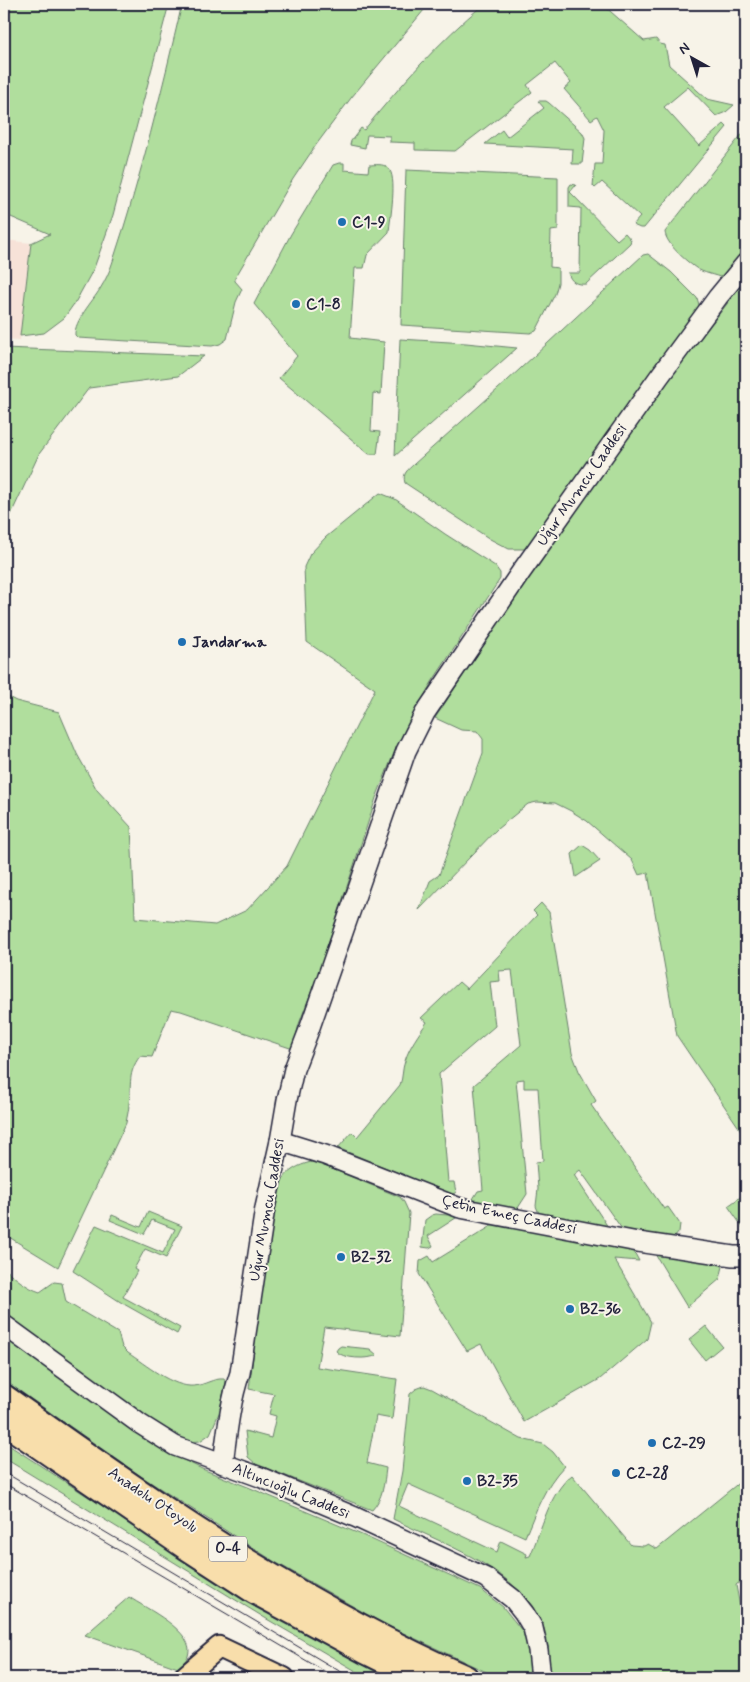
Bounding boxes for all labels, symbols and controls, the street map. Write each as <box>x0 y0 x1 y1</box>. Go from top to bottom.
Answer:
north arrow <box>668 32 718 82</box>
text: N <box>675 39 694 59</box>
place label: C1-9 <box>352 212 386 233</box>
marker: C1-9 <box>336 216 348 228</box>
place label: C1-8 <box>306 294 341 315</box>
marker: C1-8 <box>290 298 302 310</box>
street label: Uğur Mumcu Caddesi <box>532 419 632 550</box>
place label: Jandarma <box>192 632 267 653</box>
marker: Jandarma <box>176 636 188 648</box>
street label: Uğur Mumcu Caddesi <box>244 1137 290 1283</box>
street label: Çetin Emeç Caddesi <box>439 1190 579 1240</box>
place label: B2-32 <box>351 1247 392 1268</box>
marker: B2-32 <box>335 1251 347 1263</box>
place label: B2-36 <box>580 1299 621 1320</box>
marker: B2-36 <box>564 1303 576 1315</box>
place label: C2-29 <box>662 1433 706 1454</box>
marker: C2-29 <box>646 1437 658 1449</box>
street label: Altıncıoğlu Caddesi <box>229 1458 353 1524</box>
street label: Anadolu Otoyolu <box>104 1462 202 1538</box>
place label: C2-28 <box>626 1463 669 1484</box>
marker: C2-28 <box>610 1467 622 1479</box>
place label: B2-35 <box>477 1471 518 1492</box>
marker: B2-35 <box>461 1475 473 1487</box>
road number: O-4 <box>209 1536 247 1562</box>

